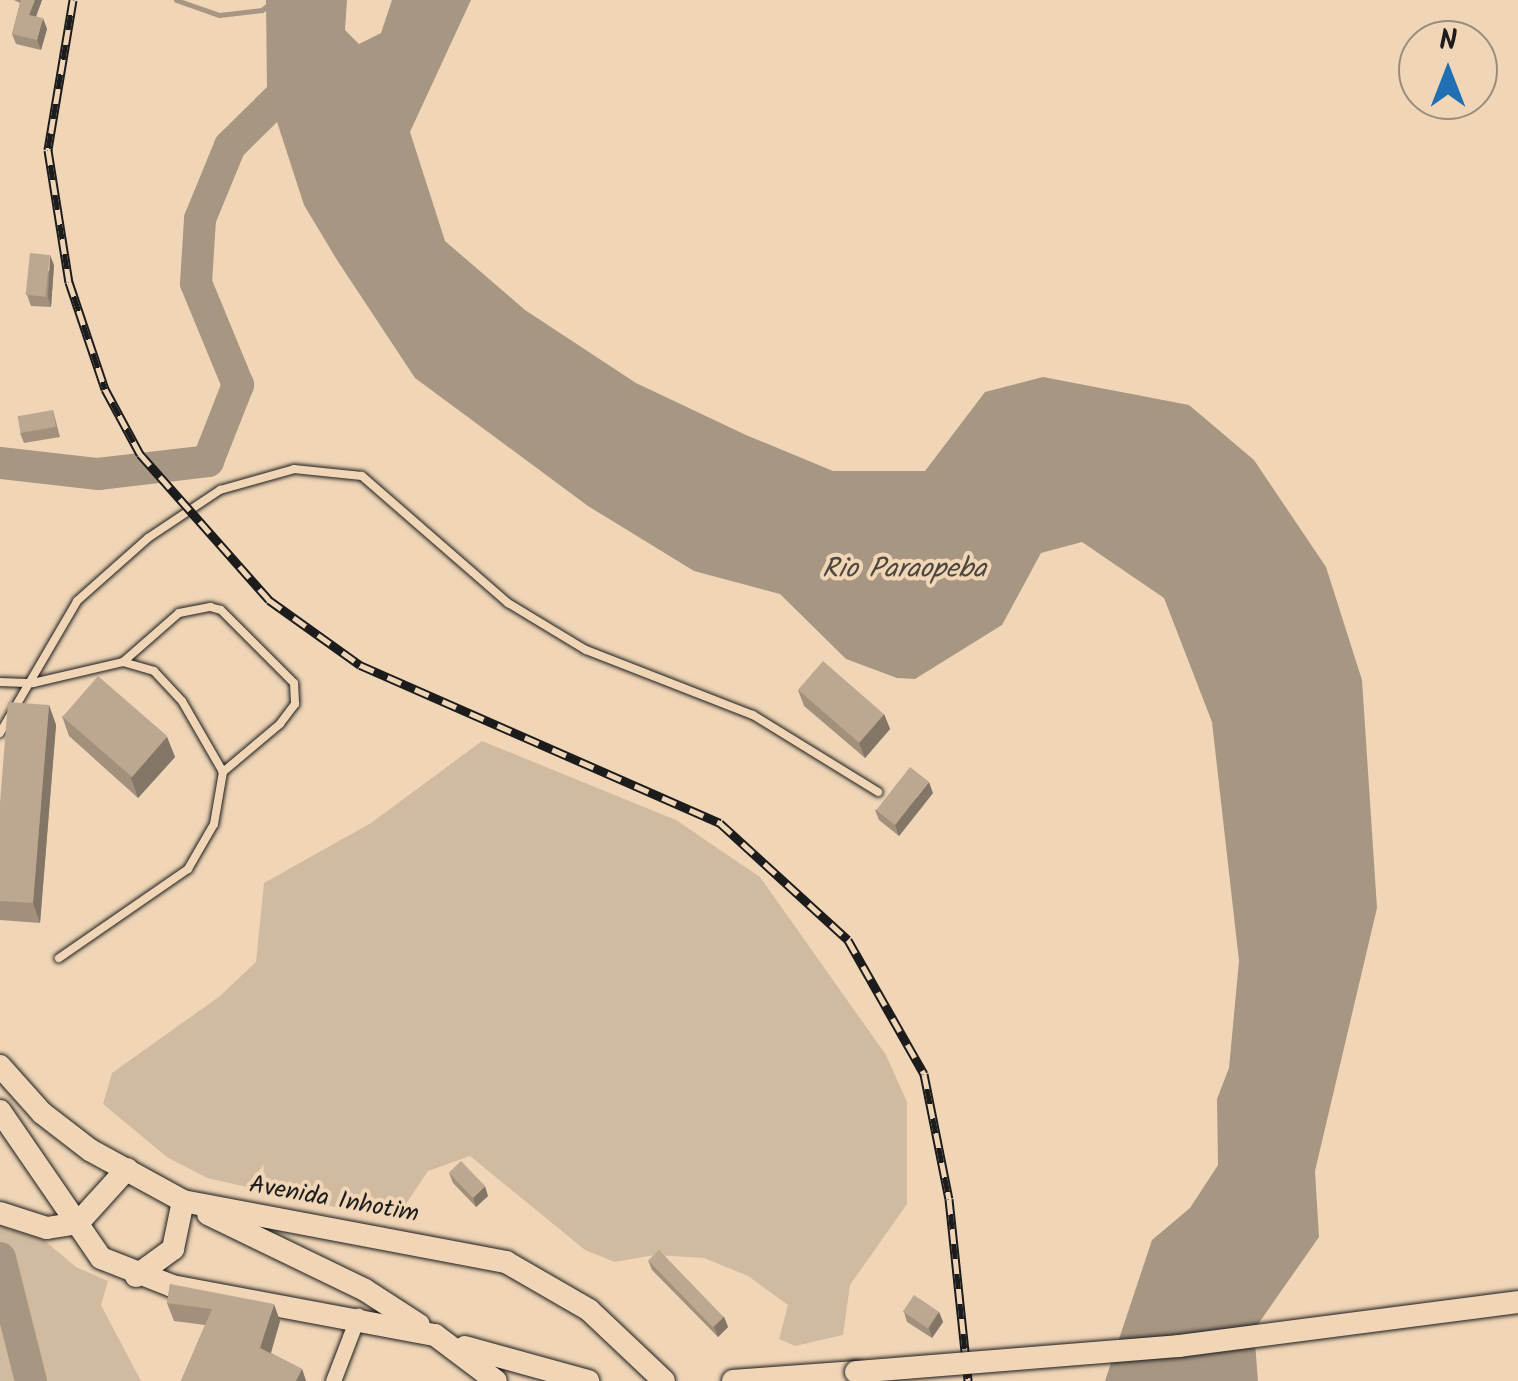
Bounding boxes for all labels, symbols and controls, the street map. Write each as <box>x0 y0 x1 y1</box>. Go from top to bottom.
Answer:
text: N <box>1439 19 1457 64</box>
north arrow <box>1398 20 1498 120</box>
water label: Rio Paraopeba <box>822 553 986 587</box>
street label: Avenida Inhotim <box>247 1170 421 1230</box>

